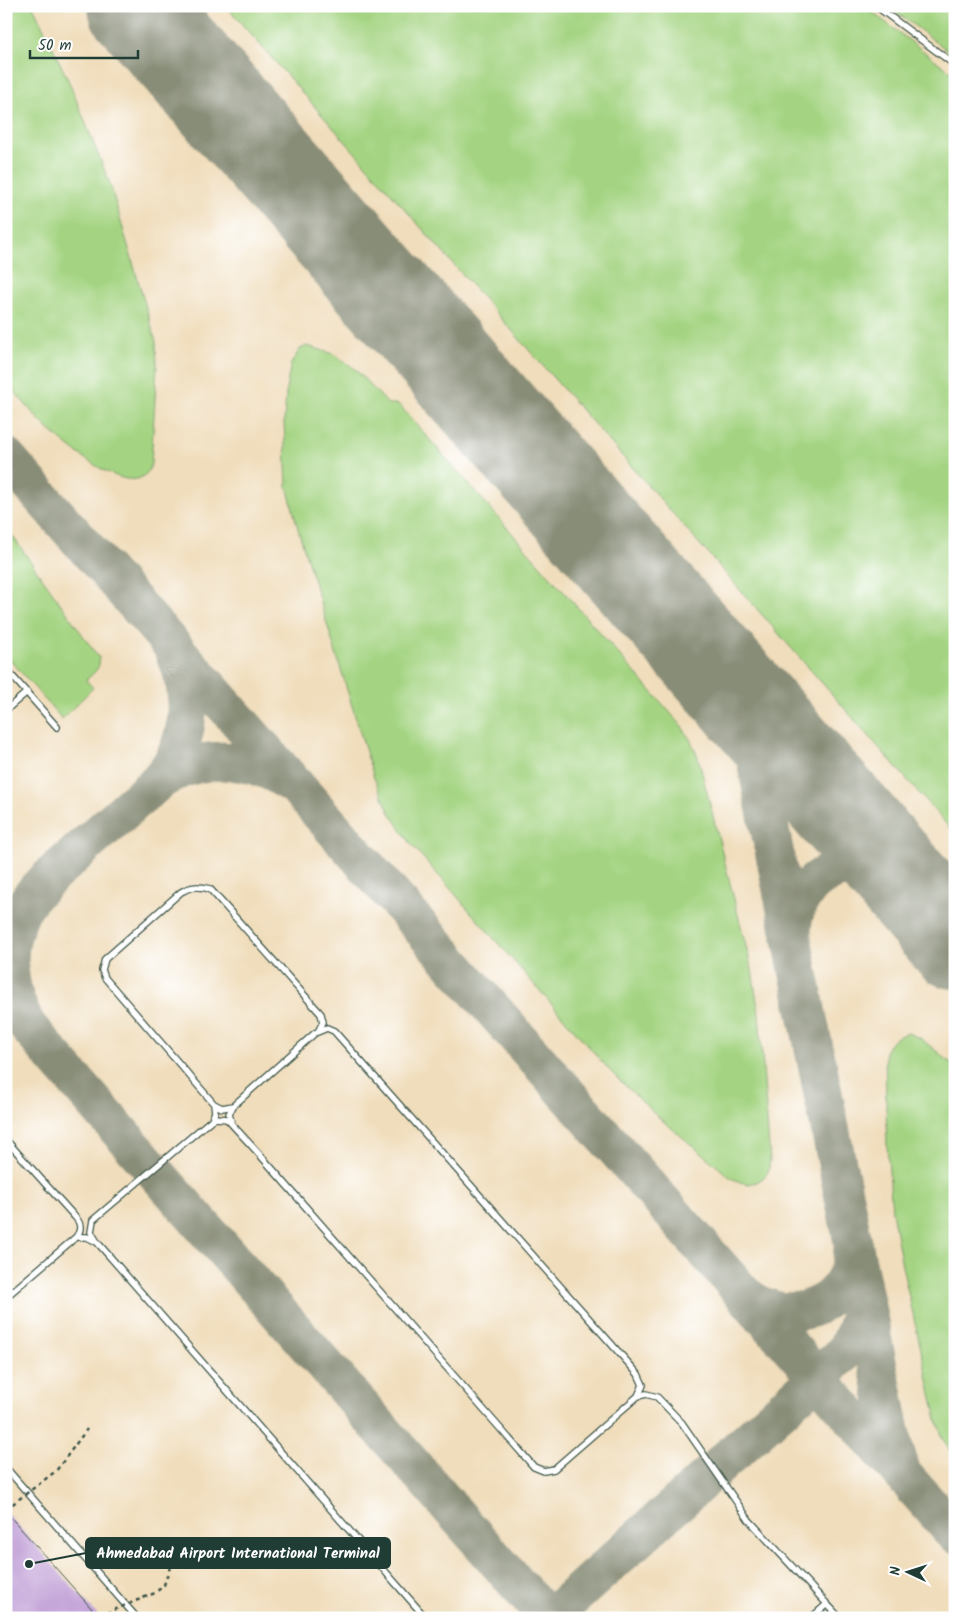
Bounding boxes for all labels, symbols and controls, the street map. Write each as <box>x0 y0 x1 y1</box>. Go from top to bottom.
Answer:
scale bar <box>30 28 138 60</box>
text: 50 m <box>38 34 72 58</box>
callout: Ahmedabad Airport International Terminal <box>86 1538 390 1568</box>
text: Ahmedabad Airport International Terminal <box>96 1542 380 1566</box>
north arrow <box>884 1546 934 1596</box>
text: N <box>885 1566 907 1576</box>

